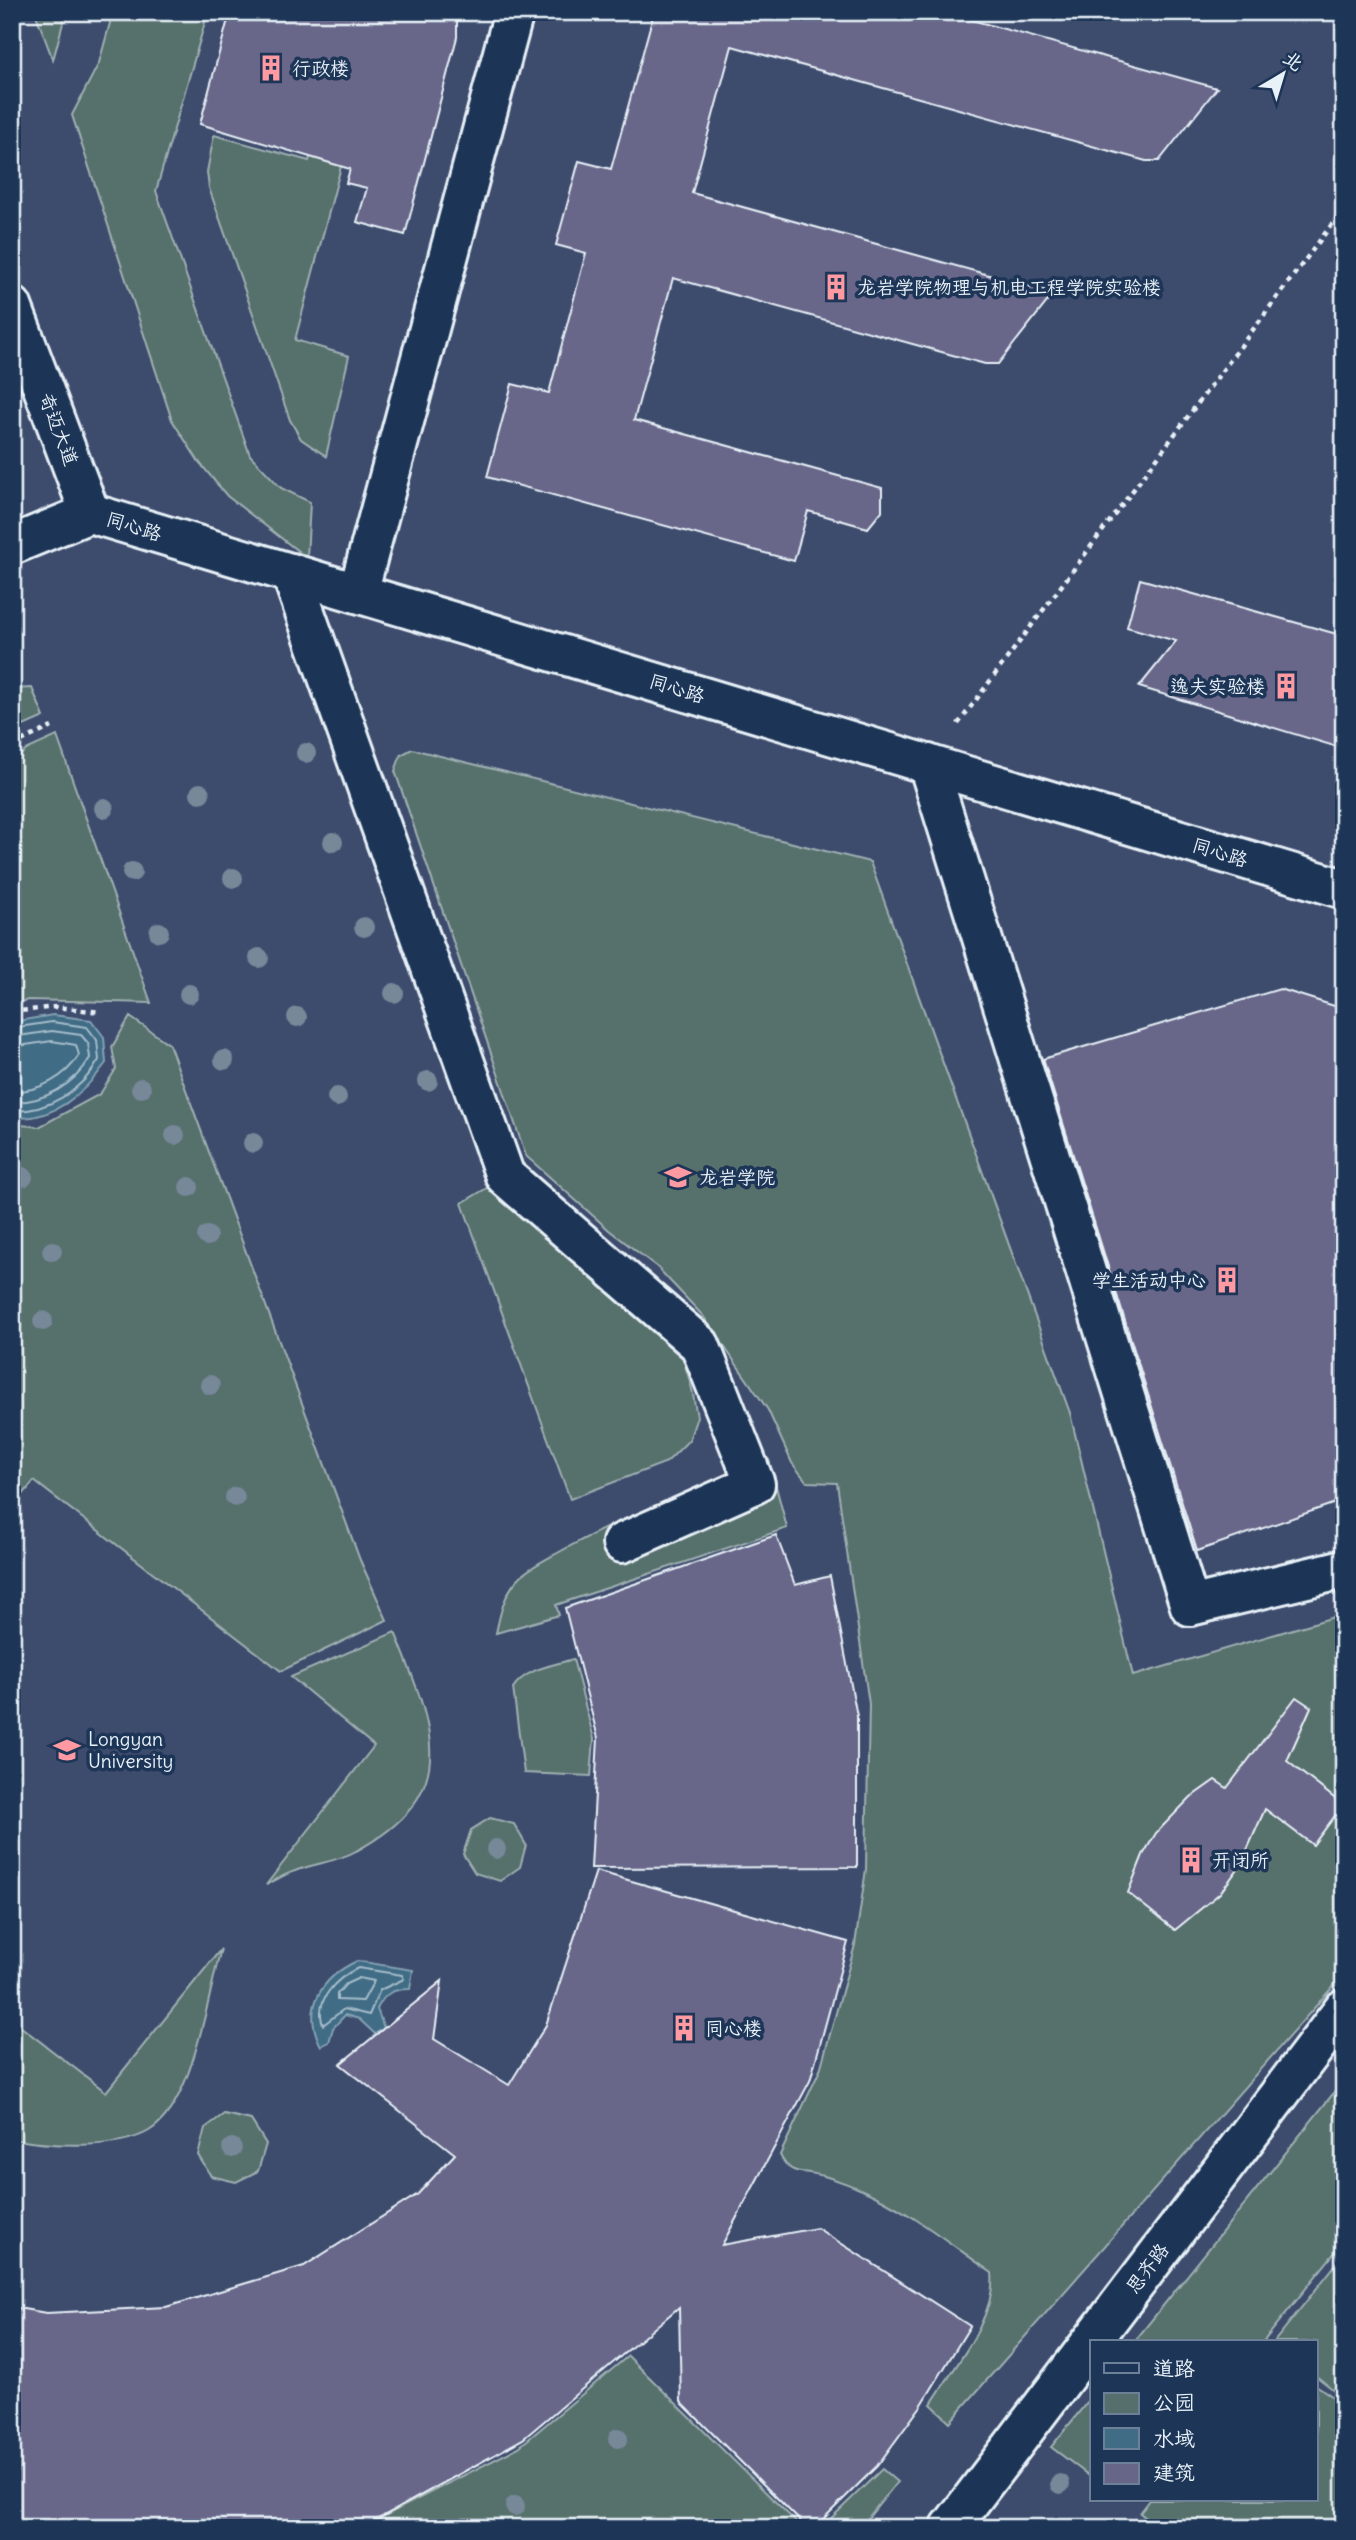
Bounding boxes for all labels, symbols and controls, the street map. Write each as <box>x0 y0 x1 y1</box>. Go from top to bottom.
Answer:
north arrow <box>1248 38 1318 108</box>
text: 北 <box>1279 45 1308 76</box>
building icon: 行政楼 <box>256 53 286 83</box>
place label: 行政楼 <box>292 56 349 80</box>
building icon: 龙岩学院物理与机电工程学院实验楼 <box>821 272 851 302</box>
place label: 龙岩学院物理与机电工程学院实验楼 <box>857 275 1161 299</box>
street label: 奇迈大道 <box>34 389 84 469</box>
street label: 同心路 <box>103 506 165 546</box>
street label: 同心路 <box>646 668 708 708</box>
building icon: 逸夫实验楼 <box>1271 671 1301 701</box>
place label: 逸夫实验楼 <box>1170 674 1265 698</box>
street label: 同心路 <box>1189 832 1251 872</box>
school or university icon: 龙岩学院 <box>663 1162 693 1192</box>
place label: 龙岩学院 <box>699 1165 775 1189</box>
building icon: 学生活动中心 <box>1212 1265 1242 1295</box>
place label: 学生活动中心 <box>1092 1268 1206 1292</box>
place label: Longyan University <box>88 1727 173 1773</box>
school or university icon: Longyan University <box>52 1735 82 1765</box>
building icon: 开闭所 <box>1176 1845 1206 1875</box>
place label: 开闭所 <box>1212 1848 1269 1872</box>
building icon: 同心楼 <box>669 2013 699 2043</box>
place label: 同心楼 <box>705 2016 762 2040</box>
street label: 思齐路 <box>1120 2238 1174 2298</box>
legend <box>1090 2340 1318 2502</box>
text: 道路 <box>1153 2355 1195 2382</box>
text: 公园 <box>1153 2389 1195 2416</box>
text: 水域 <box>1153 2425 1195 2452</box>
text: 建筑 <box>1153 2459 1195 2486</box>

